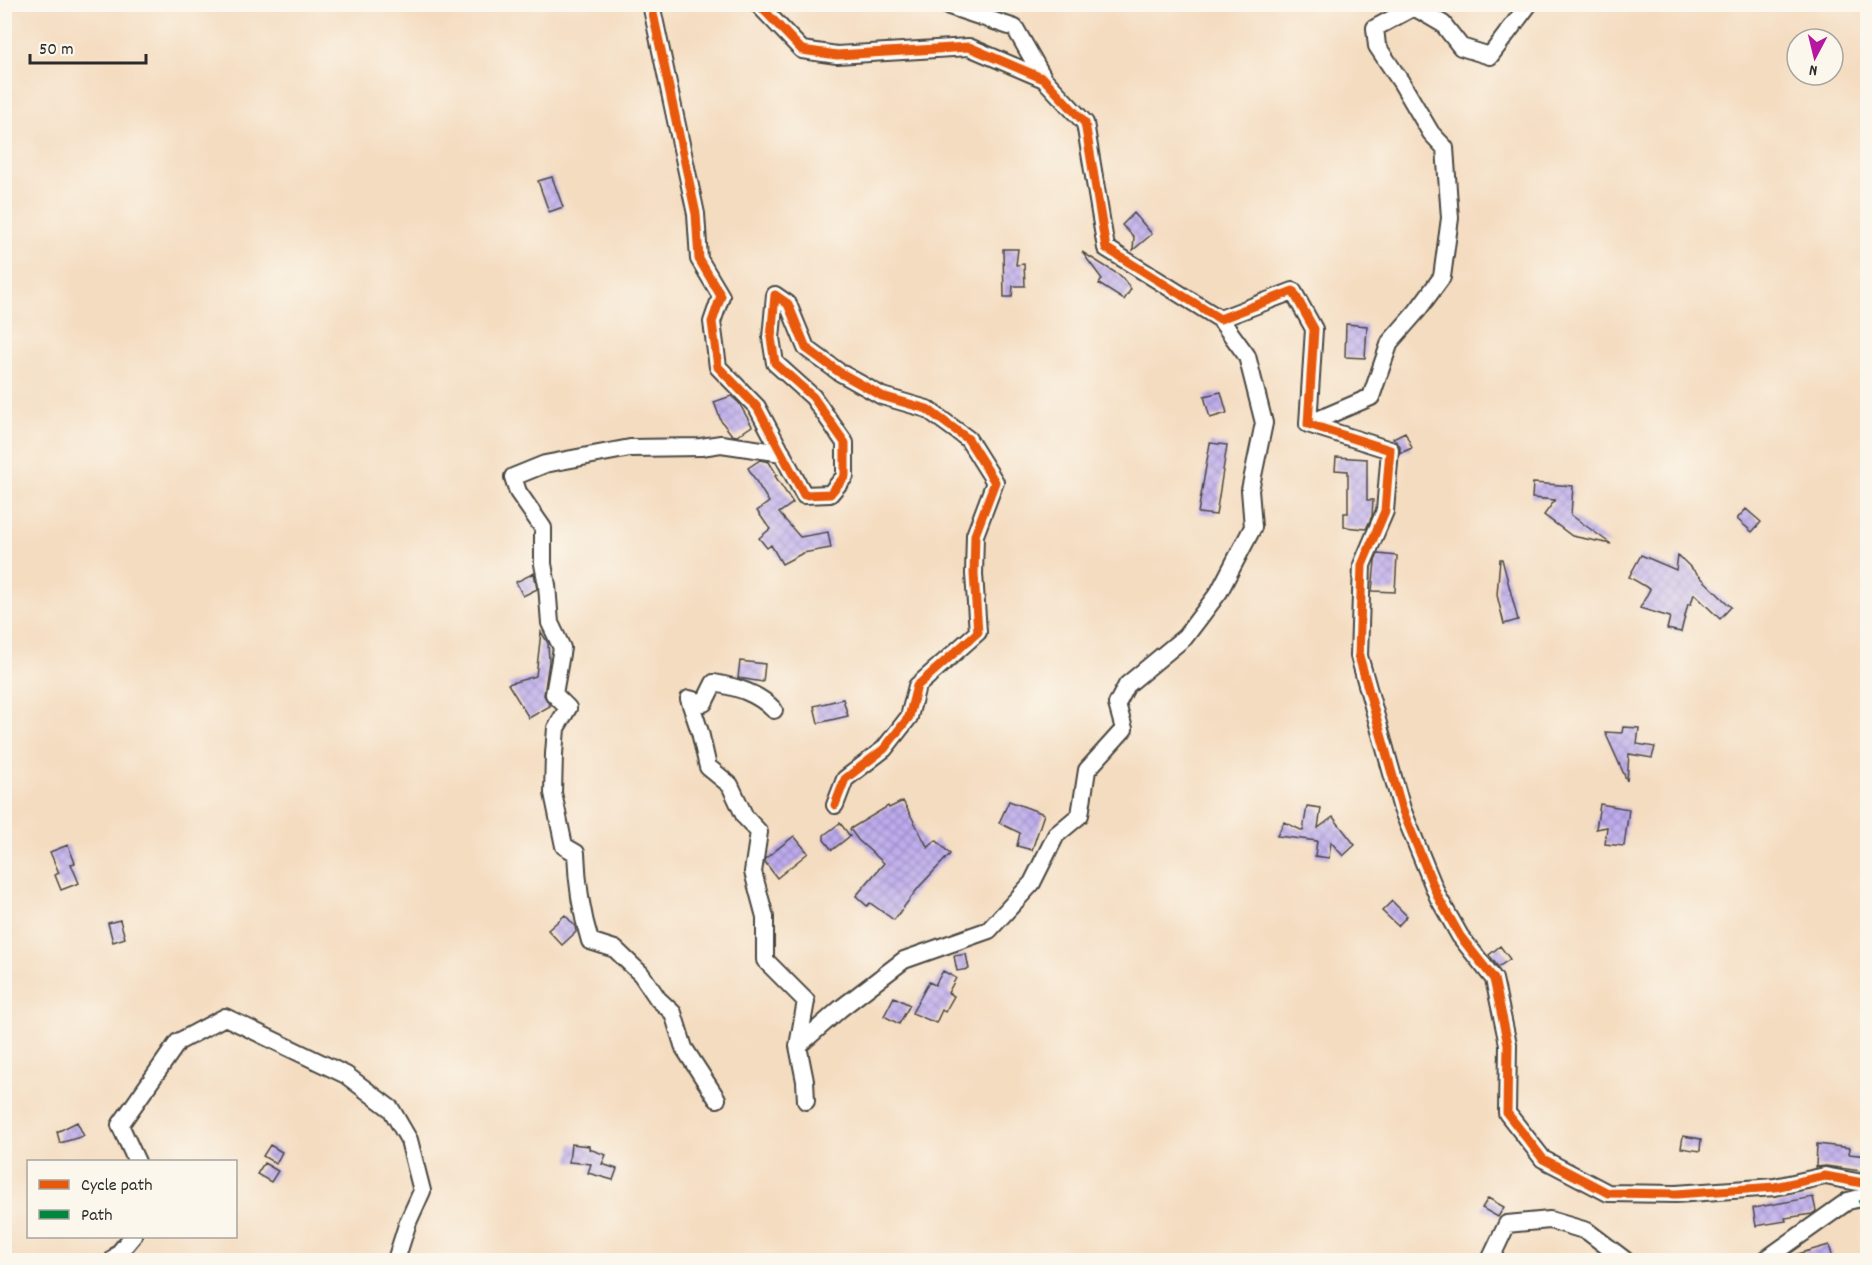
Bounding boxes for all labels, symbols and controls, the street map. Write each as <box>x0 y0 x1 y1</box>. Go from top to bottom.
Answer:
scale bar <box>30 27 146 65</box>
north arrow <box>1785 27 1845 87</box>
text: 50 m <box>39 38 74 63</box>
text: N <box>1808 57 1819 81</box>
legend <box>27 1160 237 1238</box>
text: Cycle path <box>81 1174 152 1199</box>
text: Path <box>81 1204 113 1229</box>

